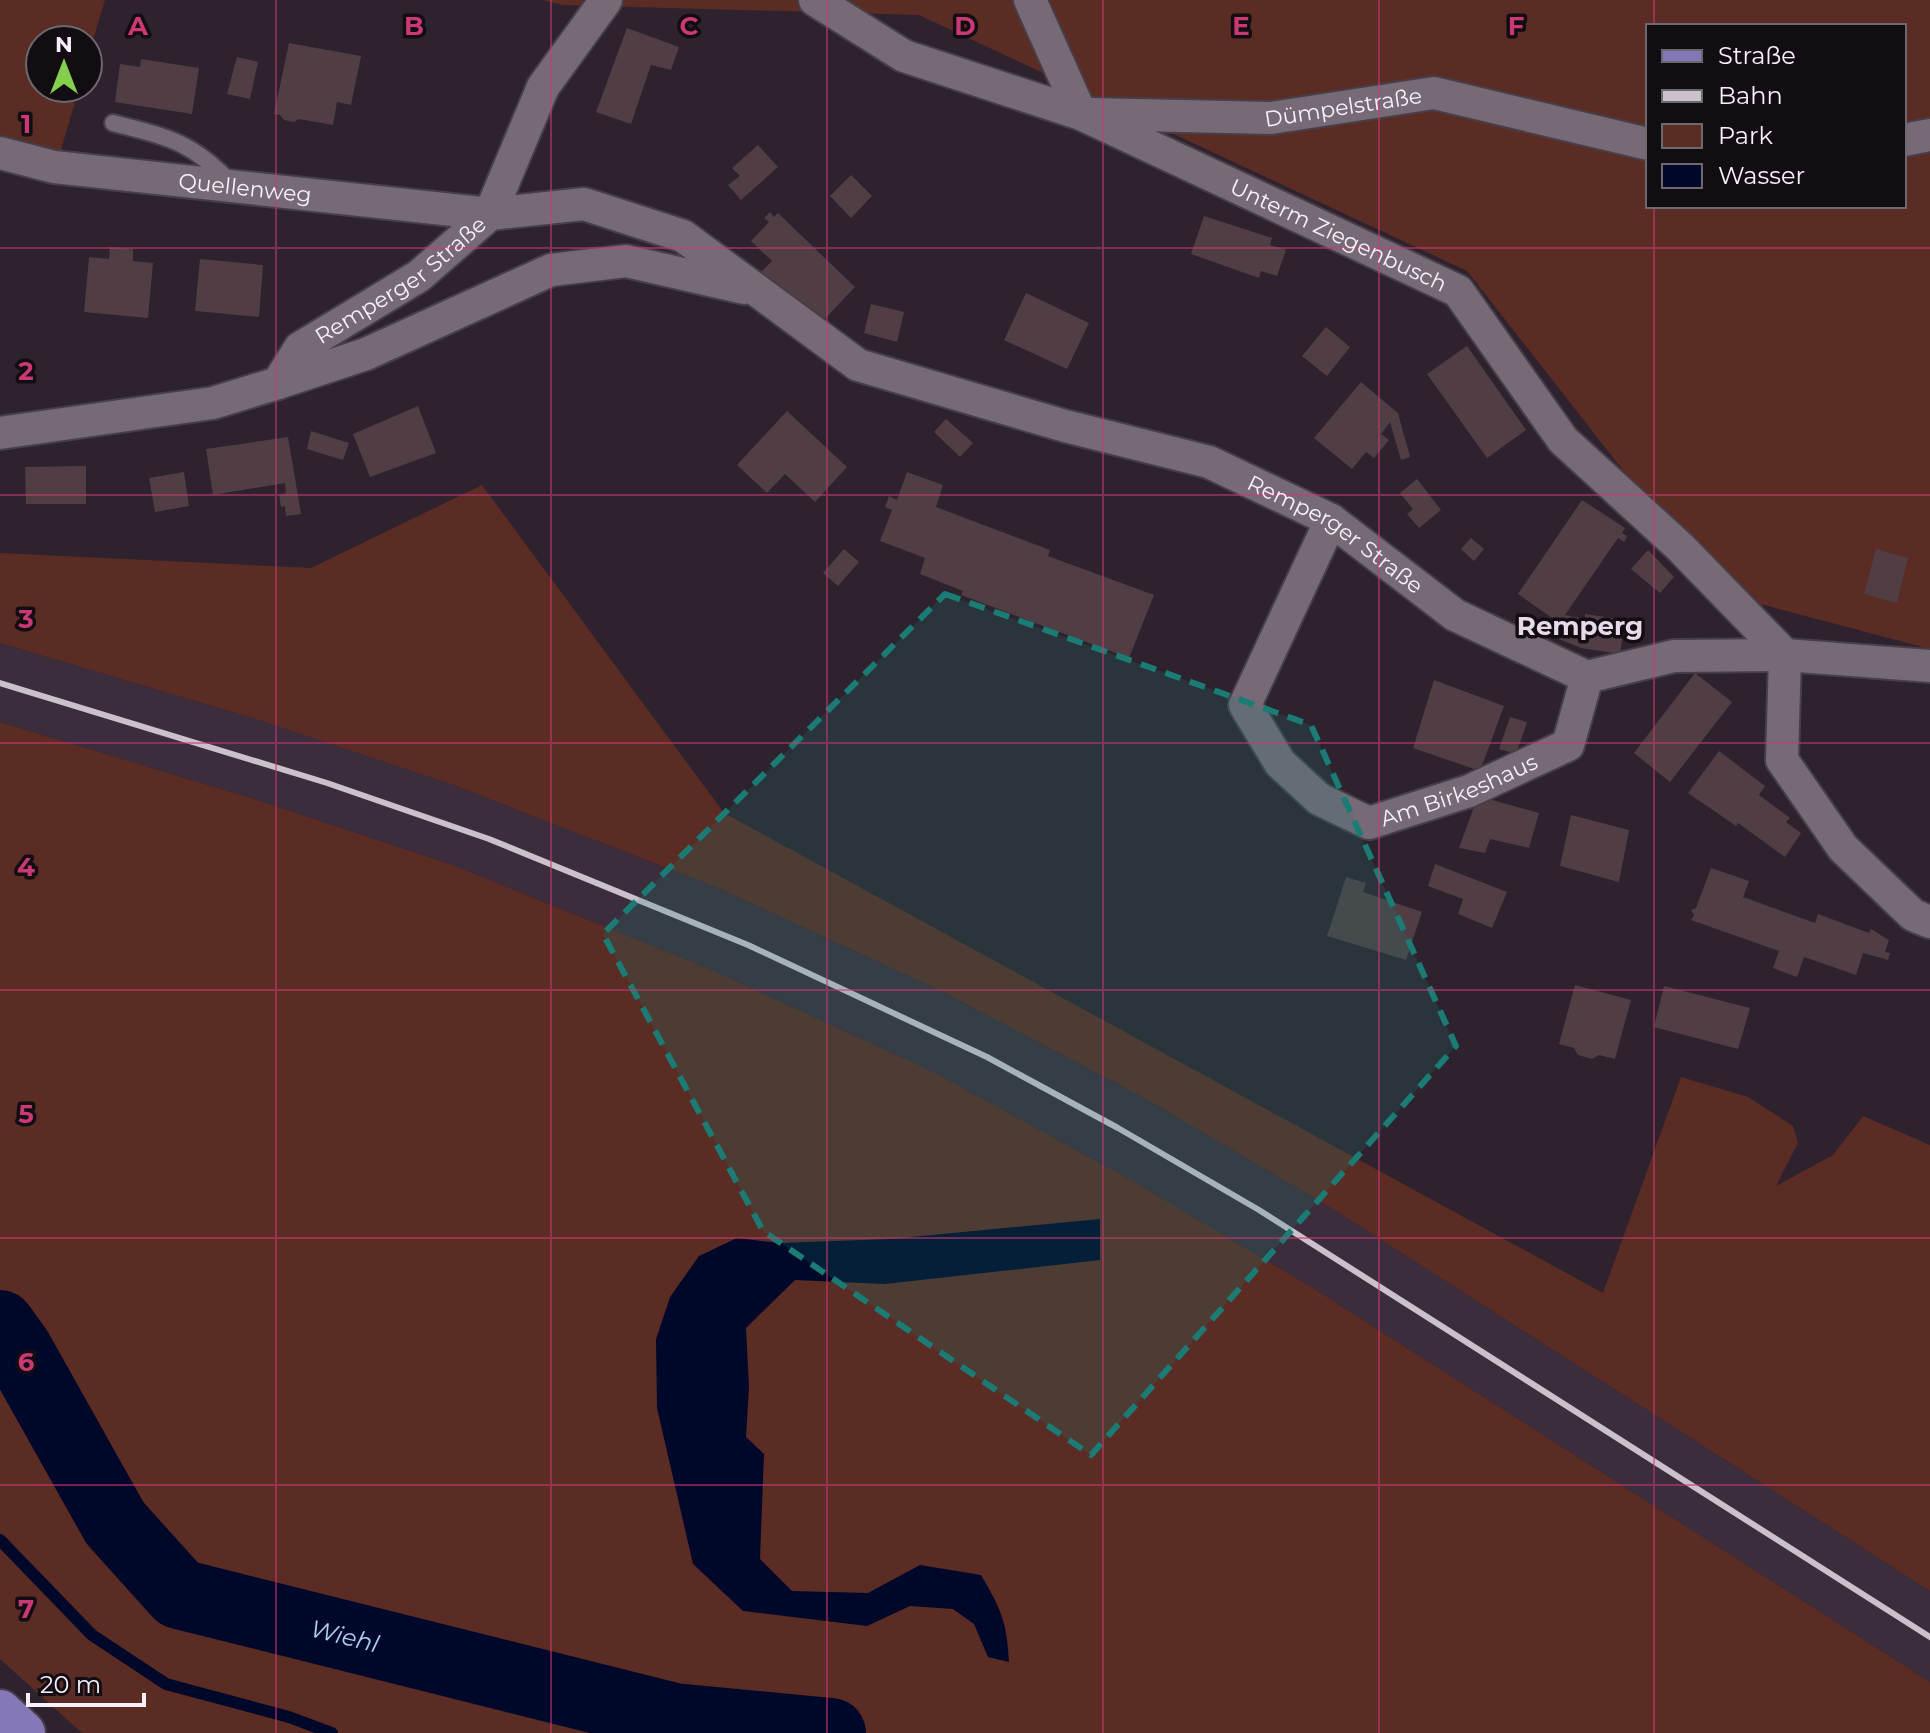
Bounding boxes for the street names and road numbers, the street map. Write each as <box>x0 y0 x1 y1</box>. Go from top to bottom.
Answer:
street label: Dümpelstraße <box>1262 82 1424 132</box>
street label: Quellenweg <box>177 167 313 208</box>
street label: Unterm Ziegenbusch <box>1226 173 1451 297</box>
street label: Remperger Straße <box>310 210 491 349</box>
street label: Remperger Straße <box>1243 469 1429 599</box>
street label: Am Birkeshaus <box>1377 748 1542 832</box>

